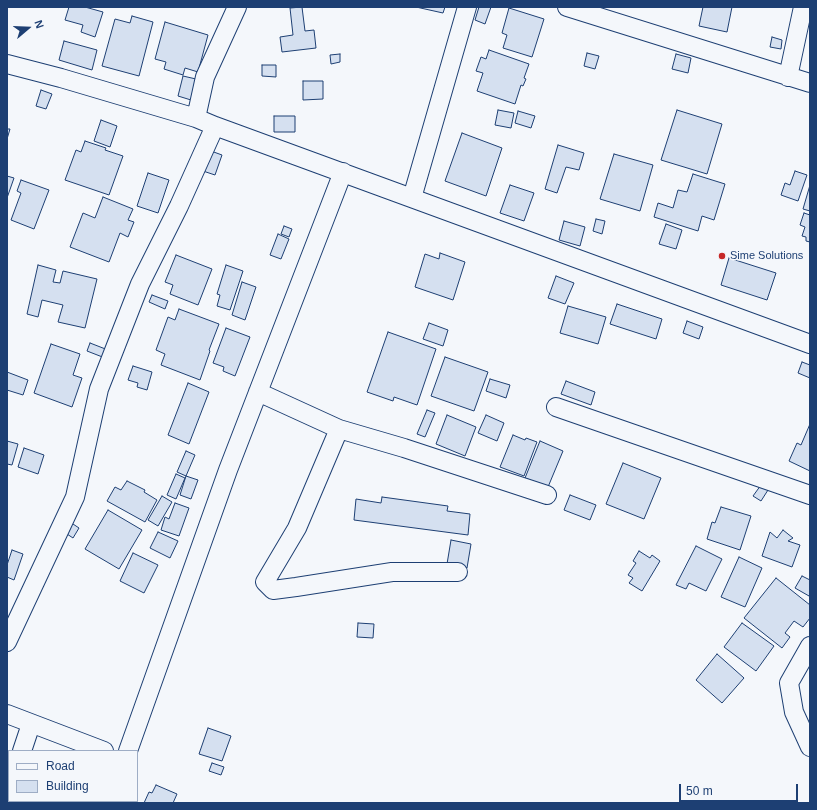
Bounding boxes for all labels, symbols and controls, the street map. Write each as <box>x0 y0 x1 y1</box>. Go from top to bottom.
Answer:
north arrow <box>8 8 48 48</box>
text: N <box>32 18 46 30</box>
place label: Sime Solutions <box>730 249 803 263</box>
marker: Sime Solutions <box>717 251 727 261</box>
legend <box>8 750 138 802</box>
text: Road <box>46 759 75 773</box>
scale bar <box>681 776 800 802</box>
text: Building <box>46 779 89 793</box>
text: 50 m <box>686 784 713 798</box>

